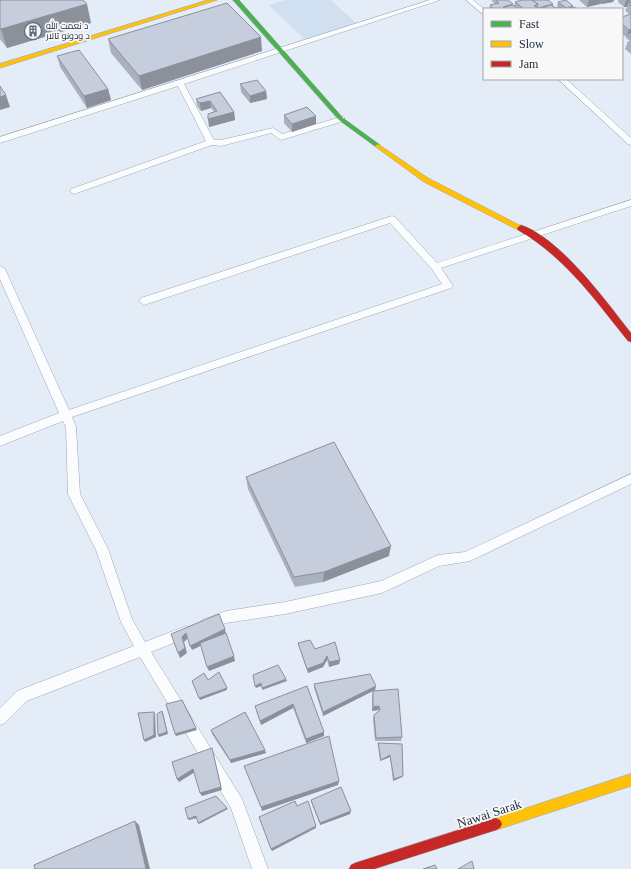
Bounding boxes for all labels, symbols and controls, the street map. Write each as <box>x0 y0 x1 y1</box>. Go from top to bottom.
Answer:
legend <box>483 8 623 80</box>
text: Fast <box>519 17 540 31</box>
place label: د نعمت الله د ودونو تالار <box>45 20 90 41</box>
building icon: د نعمت الله د ودونو تالار <box>23 21 43 41</box>
text: Slow <box>519 37 544 51</box>
text: Jam <box>519 57 539 71</box>
street label: Nawai Sarak <box>455 796 524 831</box>

